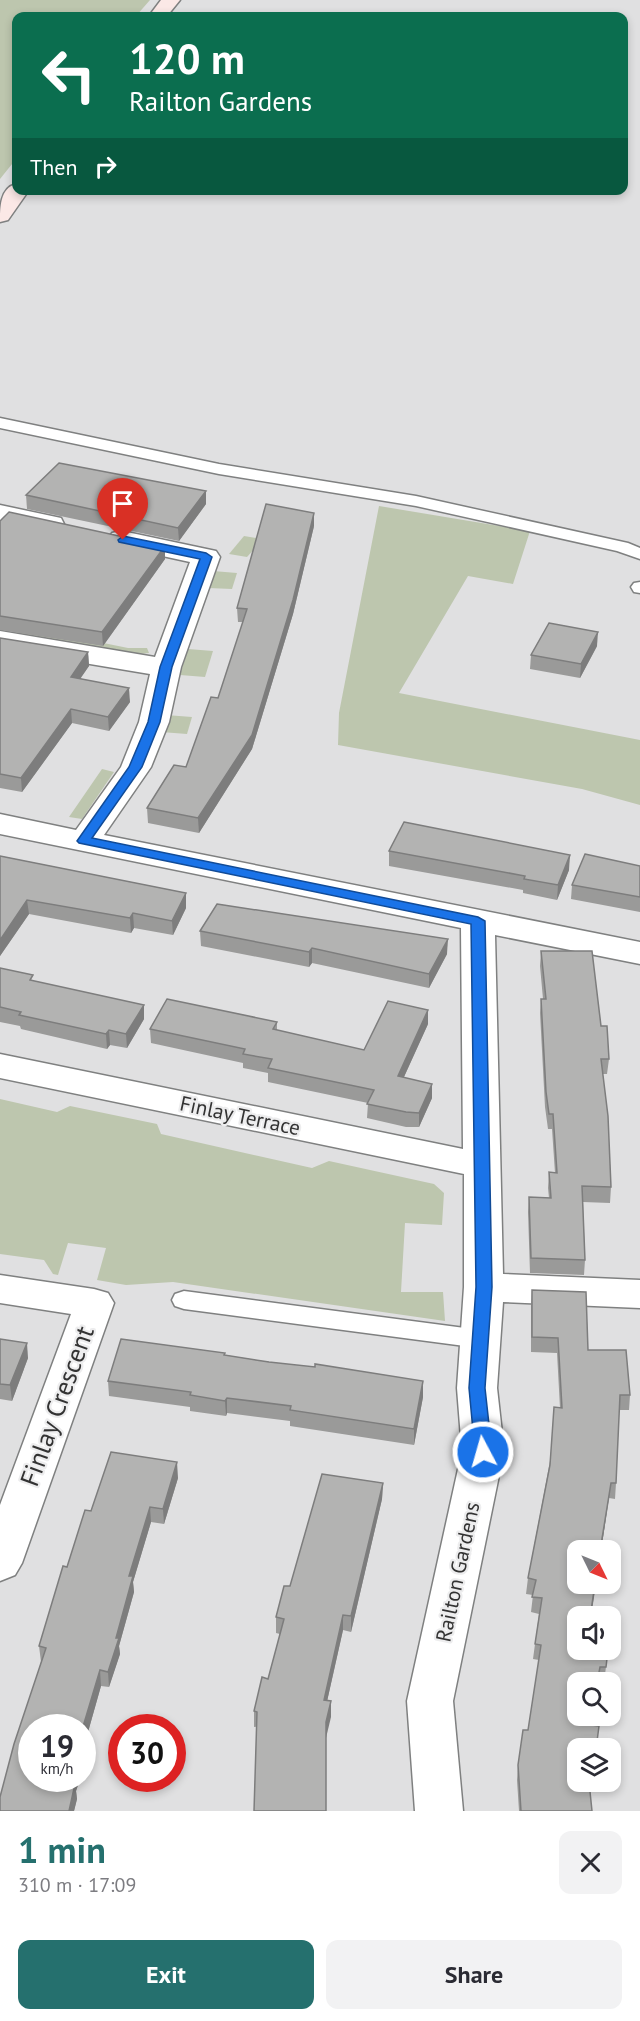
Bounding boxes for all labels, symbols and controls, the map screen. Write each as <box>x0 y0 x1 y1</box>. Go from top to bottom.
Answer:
text: 120 m <box>129 31 245 86</box>
icon: left <box>30 36 108 114</box>
text: Railton Gardens <box>129 84 312 118</box>
icon: right <box>89 150 122 183</box>
text: Then <box>30 153 77 181</box>
pin <box>97 478 148 540</box>
icon: arrive <box>106 487 139 520</box>
street label: Finlay Terrace <box>177 1090 303 1141</box>
street label: Finlay Crescent <box>12 1321 101 1490</box>
position arrow <box>451 1420 515 1484</box>
street label: Railton Gardens <box>430 1499 486 1644</box>
north arrow <box>567 1540 621 1594</box>
map controls <box>567 1540 621 1792</box>
button: sound <box>567 1606 621 1660</box>
button: search <box>567 1672 621 1726</box>
speed limit sign: 30 <box>108 1714 186 1792</box>
text: 19 <box>40 1726 74 1765</box>
button: layers <box>567 1738 621 1792</box>
text: km/h <box>41 1759 73 1778</box>
text: 1 min <box>18 1826 106 1873</box>
button: close <box>559 1831 622 1894</box>
text: 310 m · 17:09 <box>18 1872 136 1898</box>
button: Exit <box>18 1940 314 2009</box>
button: Share <box>326 1940 622 2009</box>

